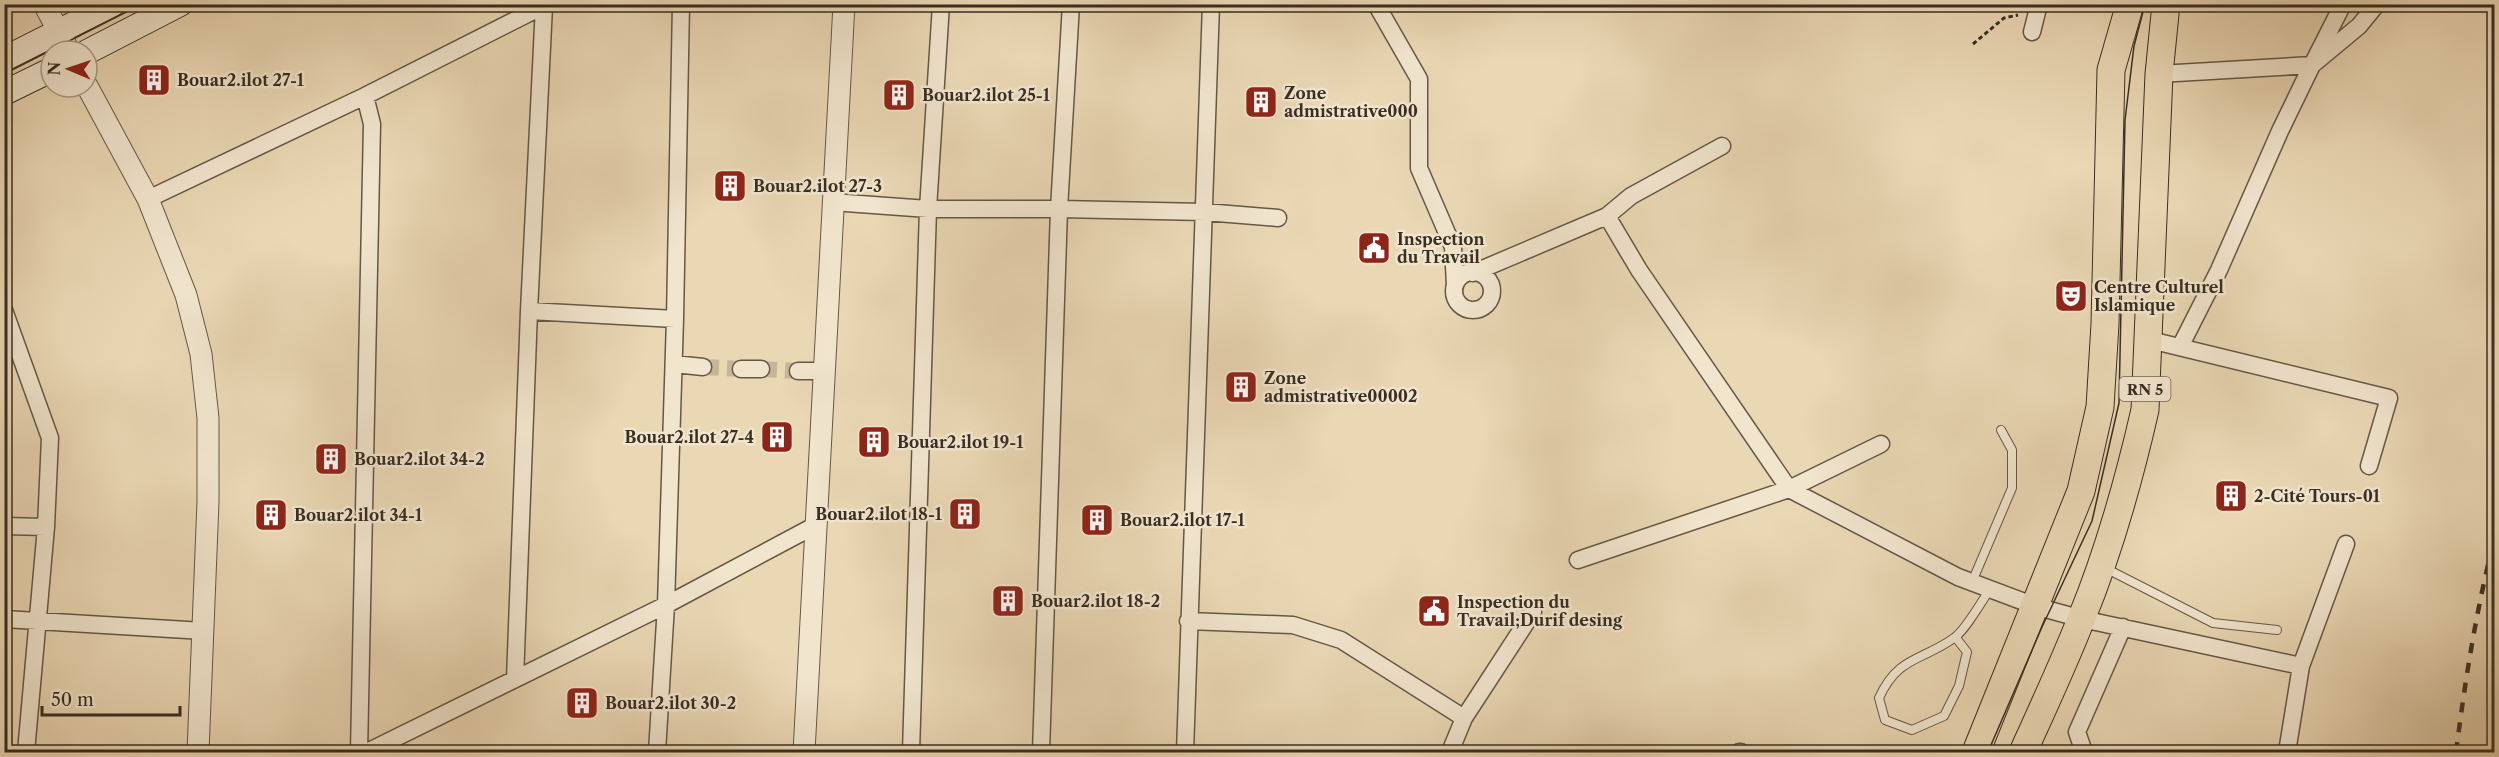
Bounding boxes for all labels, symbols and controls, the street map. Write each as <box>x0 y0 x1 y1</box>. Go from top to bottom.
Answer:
north arrow <box>39 39 99 99</box>
text: N <box>44 61 64 76</box>
building icon: Bouar2.ilot 27-1 <box>136 62 172 98</box>
place label: Bouar2.ilot 27-1 <box>177 70 305 90</box>
building icon: Bouar2.ilot 25-1 <box>881 77 917 113</box>
place label: Zone admistrative000 <box>1284 83 1418 121</box>
building icon: Zone admistrative000 <box>1243 84 1279 120</box>
place label: Bouar2.ilot 25-1 <box>922 85 1051 105</box>
building icon: Bouar2.ilot 27-3 <box>712 168 748 204</box>
place label: Bouar2.ilot 27-3 <box>753 176 882 196</box>
place label: Inspection du Travail <box>1397 229 1485 267</box>
public building icon: Inspection du Travail <box>1356 230 1392 266</box>
place label: Centre Culturel Islamique <box>2094 277 2224 315</box>
theatre icon: Centre Culturel Islamique <box>2053 278 2089 314</box>
place label: Zone admistrative00002 <box>1264 368 1418 406</box>
building icon: Zone admistrative00002 <box>1223 369 1259 405</box>
road number: RN 5 <box>2120 377 2170 401</box>
building icon: Bouar2.ilot 27-4 <box>759 419 795 455</box>
building icon: Bouar2.ilot 19-1 <box>856 424 892 460</box>
place label: Bouar2.ilot 27-4 <box>625 427 754 447</box>
place label: Bouar2.ilot 19-1 <box>897 432 1024 452</box>
building icon: Bouar2.ilot 34-2 <box>313 441 349 477</box>
place label: Bouar2.ilot 34-2 <box>354 449 485 469</box>
building icon: 2-Cité Tours-01 <box>2213 478 2249 514</box>
place label: 2-Cité Tours-01 <box>2254 486 2381 506</box>
building icon: Bouar2.ilot 18-1 <box>947 496 983 532</box>
building icon: Bouar2.ilot 34-1 <box>253 497 289 533</box>
building icon: Bouar2.ilot 17-1 <box>1079 502 1115 538</box>
place label: Bouar2.ilot 18-1 <box>815 504 943 524</box>
place label: Bouar2.ilot 34-1 <box>294 505 423 525</box>
place label: Bouar2.ilot 17-1 <box>1120 510 1246 530</box>
building icon: Bouar2.ilot 18-2 <box>990 583 1026 619</box>
place label: Bouar2.ilot 18-2 <box>1031 591 1160 611</box>
place label: Inspection du Travail;Durif desing <box>1457 592 1623 630</box>
public building icon: Inspection du Travail;Durif desing <box>1416 593 1452 629</box>
scale bar <box>42 679 180 717</box>
building icon: Bouar2.ilot 30-2 <box>564 685 600 721</box>
text: 50 m <box>51 689 94 711</box>
place label: Bouar2.ilot 30-2 <box>605 693 736 713</box>

